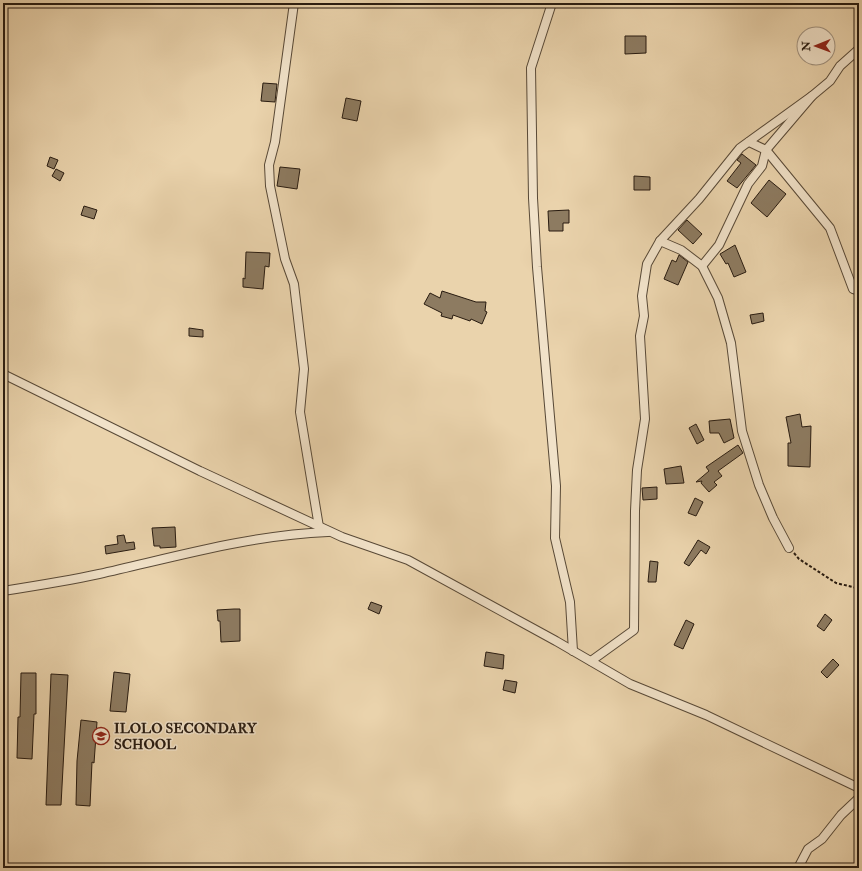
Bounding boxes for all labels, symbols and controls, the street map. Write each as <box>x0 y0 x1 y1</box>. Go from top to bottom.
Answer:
north arrow <box>796 26 836 66</box>
text: N <box>800 40 813 52</box>
place label: ILOLO SECONDARY SCHOOL <box>114 720 258 753</box>
school or university icon: ILOLO SECONDARY SCHOOL <box>91 726 111 746</box>

